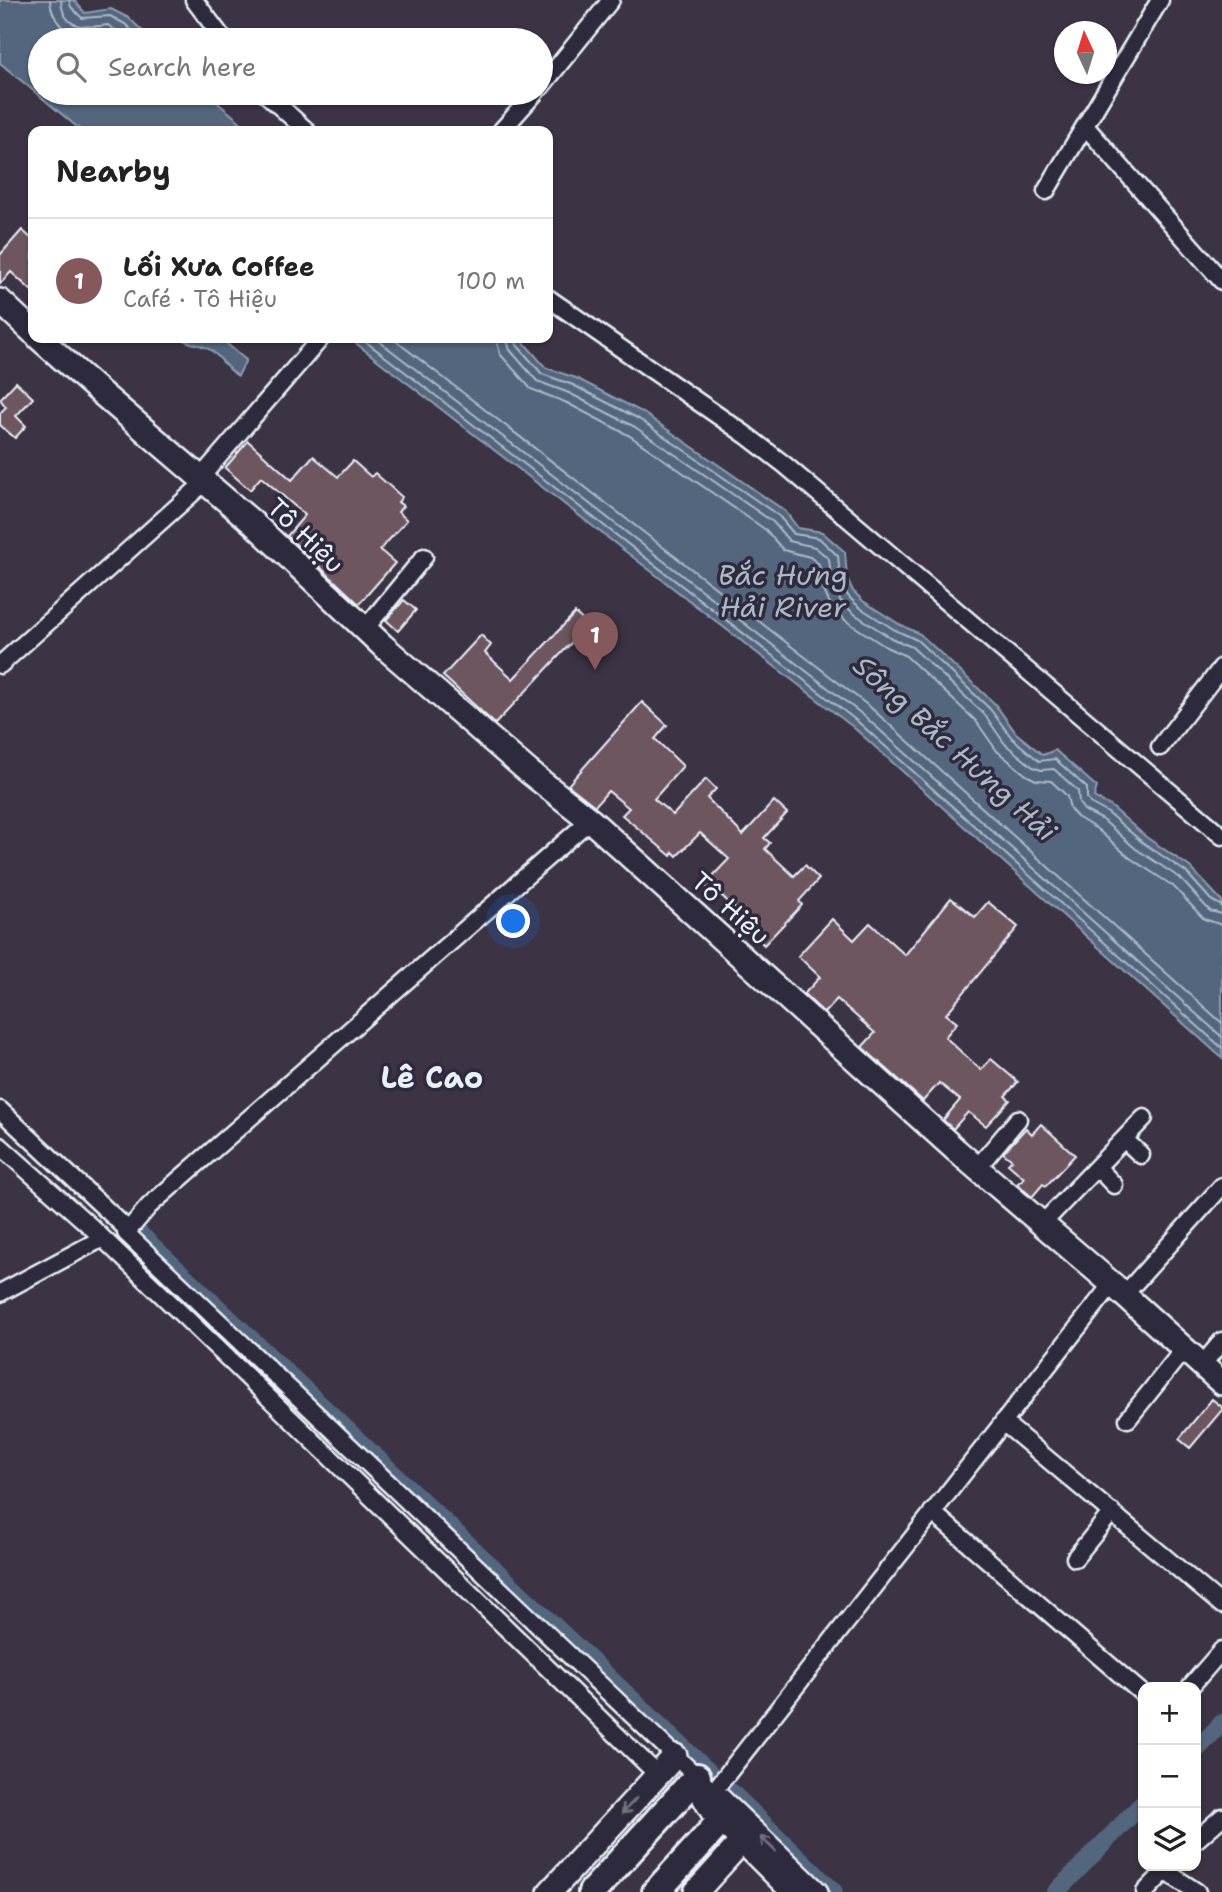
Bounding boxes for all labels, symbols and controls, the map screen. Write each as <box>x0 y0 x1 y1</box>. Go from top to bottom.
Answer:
north arrow <box>1054 21 1117 84</box>
search box <box>28 28 553 105</box>
icon: search <box>52 48 90 86</box>
text: Search here <box>108 49 257 84</box>
text: Nearby <box>56 151 171 192</box>
text: Lối Xưa Coffee <box>123 249 315 284</box>
text: 1 <box>74 266 84 296</box>
text: 100 m <box>456 266 525 296</box>
text: Café · Tô Hiệu <box>123 284 277 314</box>
street label: Tô Hiệu <box>260 490 352 580</box>
water label: Bắc Hưng Hải River <box>718 556 848 626</box>
pin: 1 <box>572 612 618 670</box>
water label: Sông Bắc Hưng Hải <box>845 647 1066 850</box>
street label: Tô Hiệu <box>684 863 778 953</box>
your location <box>496 904 530 938</box>
district label: Lê Cao <box>381 1057 483 1098</box>
map controls <box>1138 1682 1201 1871</box>
button: + <box>1138 1682 1201 1745</box>
button: − <box>1138 1745 1201 1808</box>
one-way arrow <box>620 1797 637 1814</box>
button: layers <box>1138 1808 1201 1871</box>
one-way arrow <box>760 1835 777 1852</box>

